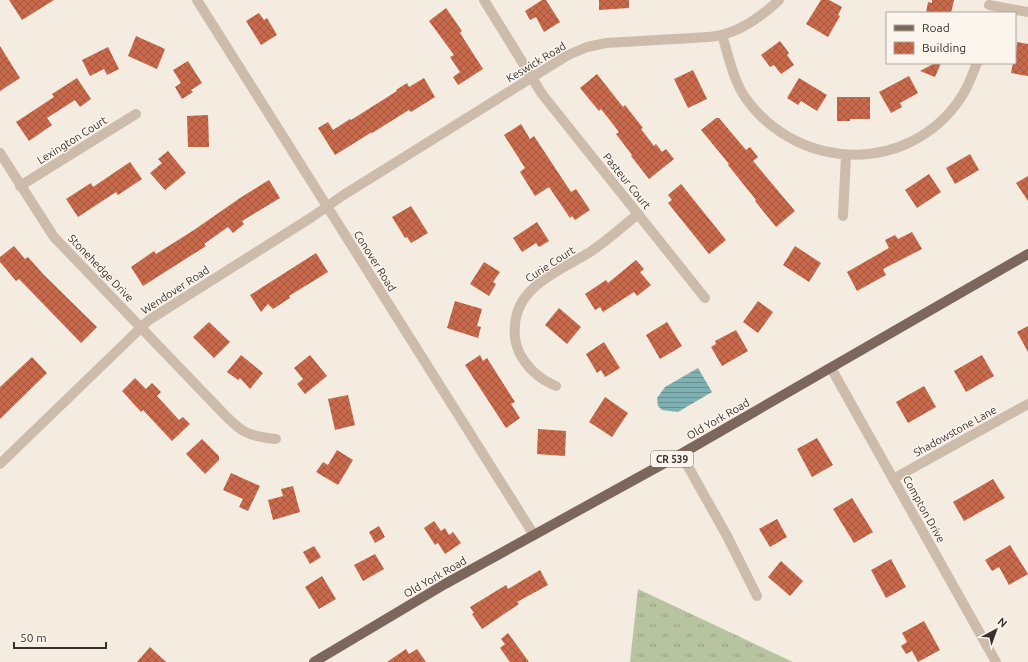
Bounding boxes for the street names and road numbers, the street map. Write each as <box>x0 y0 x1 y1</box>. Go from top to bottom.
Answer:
street label: Keswick Road <box>504 40 568 84</box>
street label: Lexington Court <box>35 113 110 166</box>
street label: Pasteur Court <box>601 151 654 212</box>
street label: Conover Road <box>352 228 398 294</box>
street label: Stonehedge Drive <box>66 232 136 304</box>
street label: Curie Court <box>523 243 577 284</box>
street label: Wendover Road <box>139 264 211 316</box>
street label: Old York Road <box>685 396 751 442</box>
street label: Shadowstone Lane <box>911 403 999 459</box>
road number: CR 539 <box>651 451 693 467</box>
street label: Compton Drive <box>901 473 947 545</box>
street label: Old York Road <box>402 554 468 600</box>

